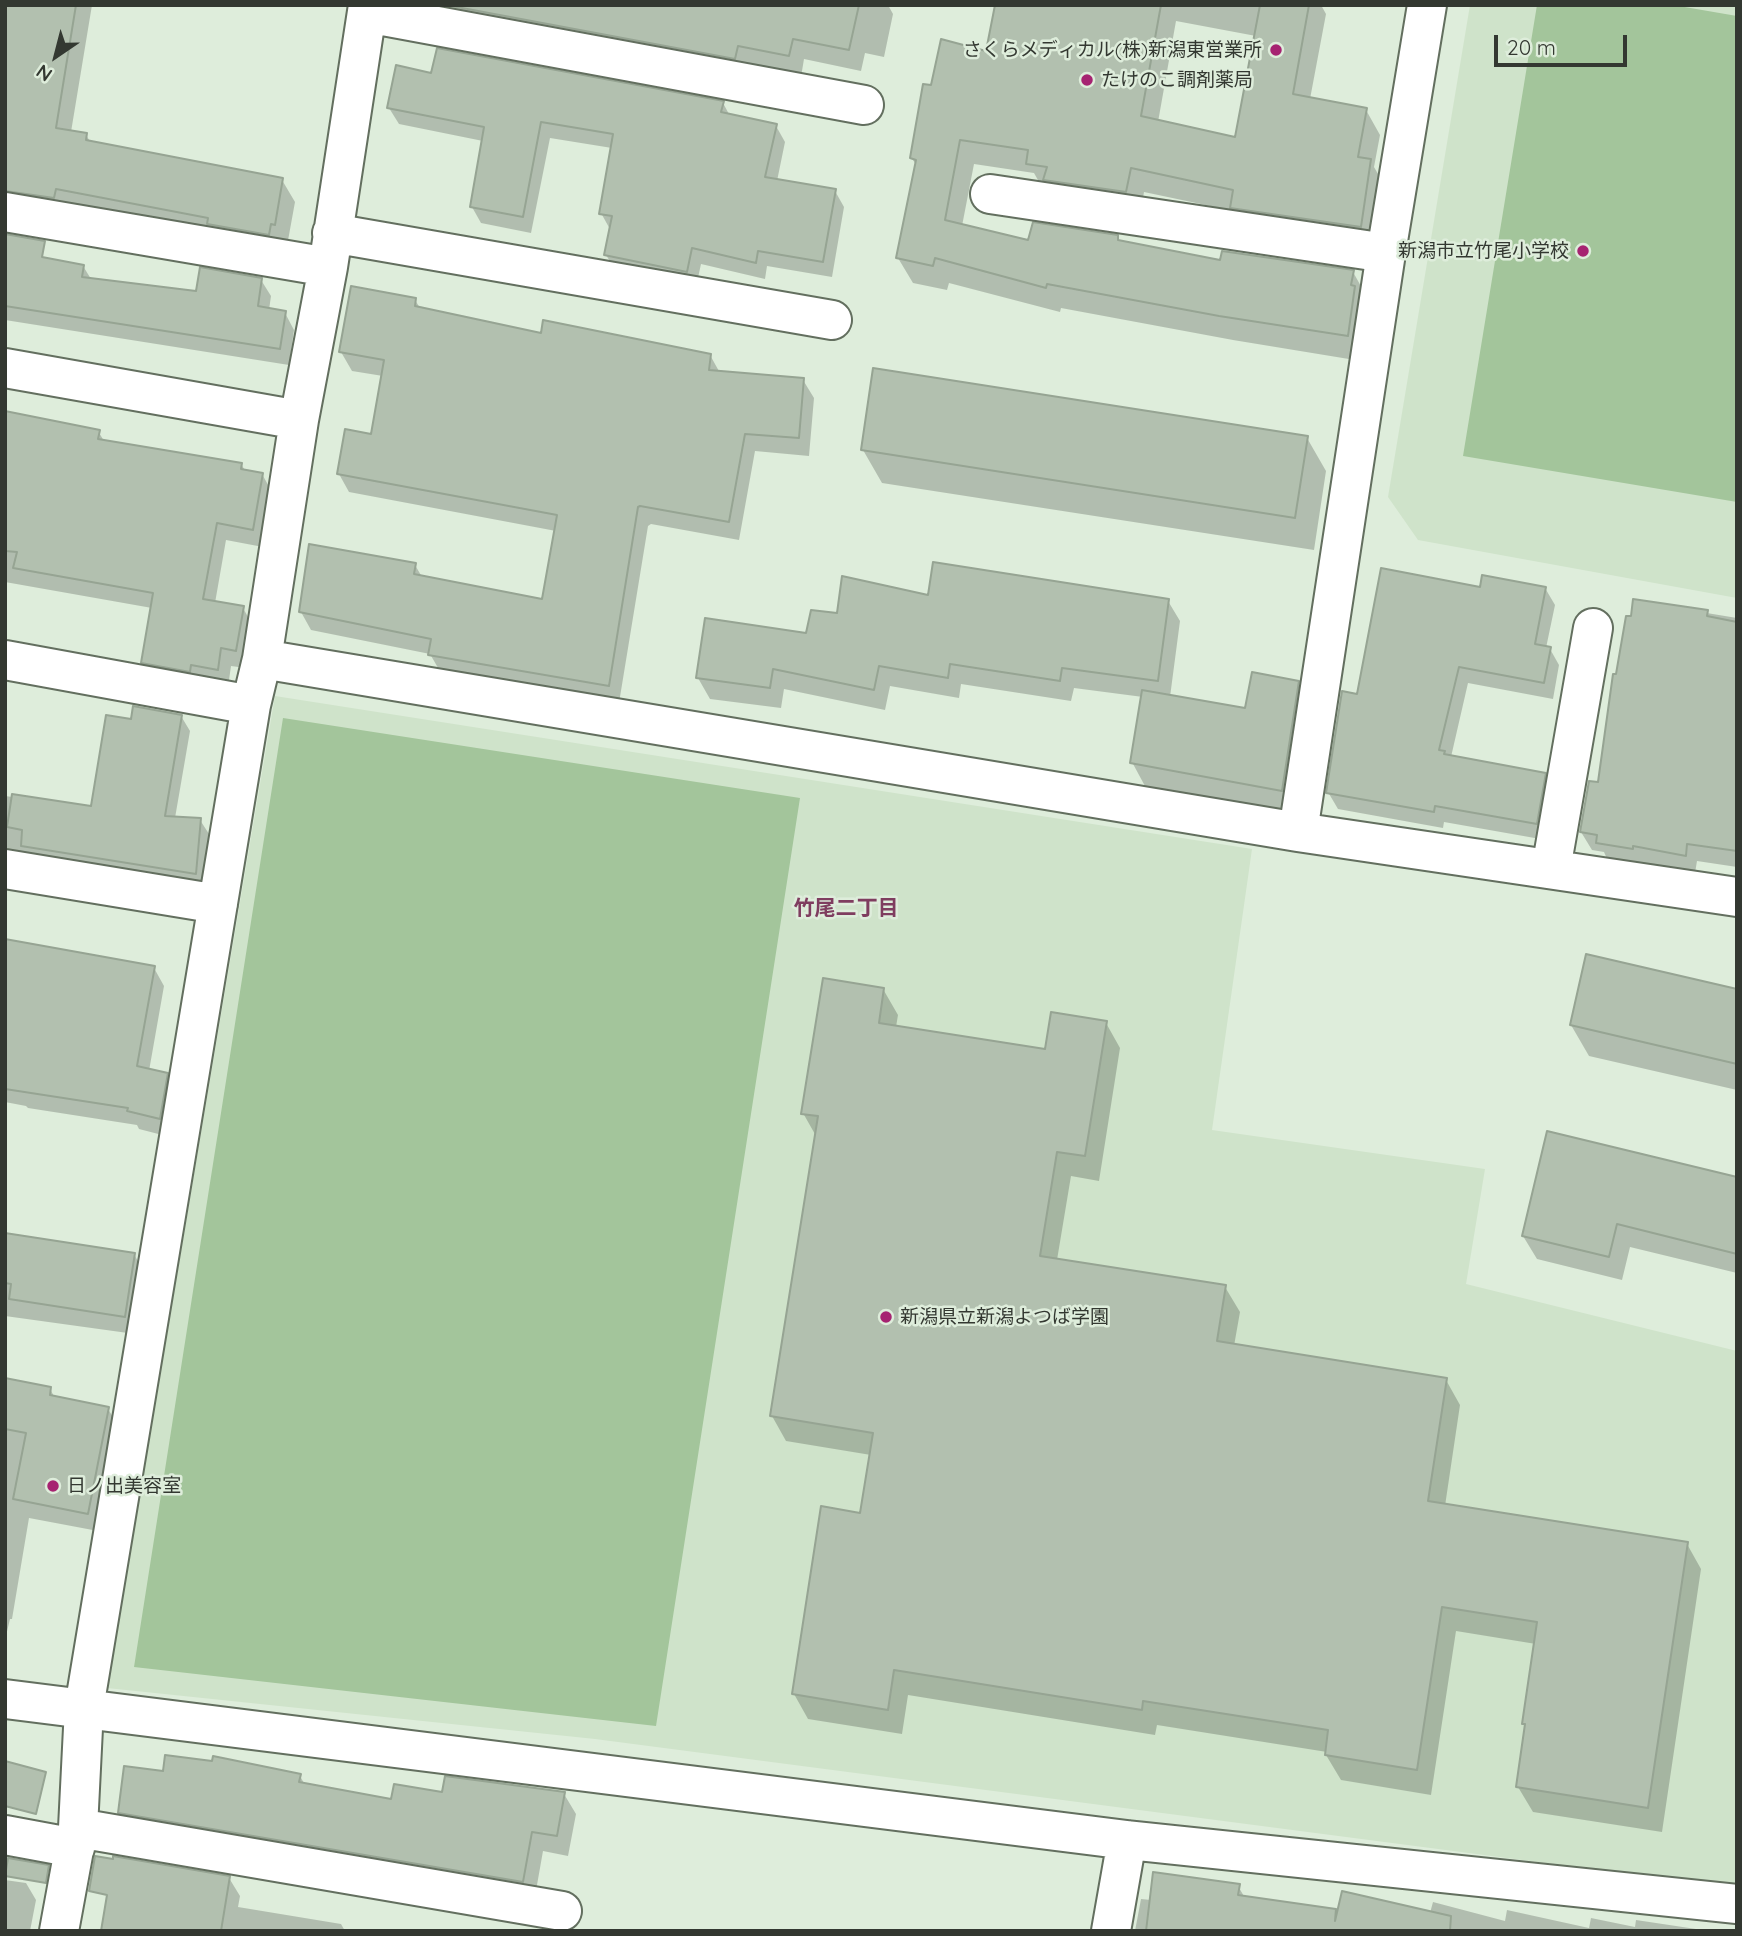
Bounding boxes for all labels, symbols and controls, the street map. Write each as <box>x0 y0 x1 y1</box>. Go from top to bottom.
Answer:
north arrow <box>21 21 91 91</box>
scale bar <box>1497 21 1630 65</box>
text: 20 m <box>1507 34 1556 60</box>
place label: さくらメディカル(株)新潟東営業所 <box>963 39 1262 61</box>
marker: さくらメディカル(株)新潟東営業所 <box>1268 42 1284 58</box>
text: N <box>31 59 57 87</box>
place label: たけのこ調剤薬局 <box>1101 69 1253 91</box>
marker: たけのこ調剤薬局 <box>1079 72 1095 88</box>
place label: 新潟市立竹尾小学校 <box>1398 240 1569 262</box>
marker: 新潟市立竹尾小学校 <box>1575 243 1591 259</box>
district label: 竹尾二丁目 <box>794 896 898 922</box>
place label: 新潟県立新潟よつば学園 <box>900 1306 1109 1328</box>
marker: 新潟県立新潟よつば学園 <box>878 1309 894 1325</box>
place label: 日ノ出美容室 <box>67 1475 181 1497</box>
marker: 日ノ出美容室 <box>45 1478 61 1494</box>

